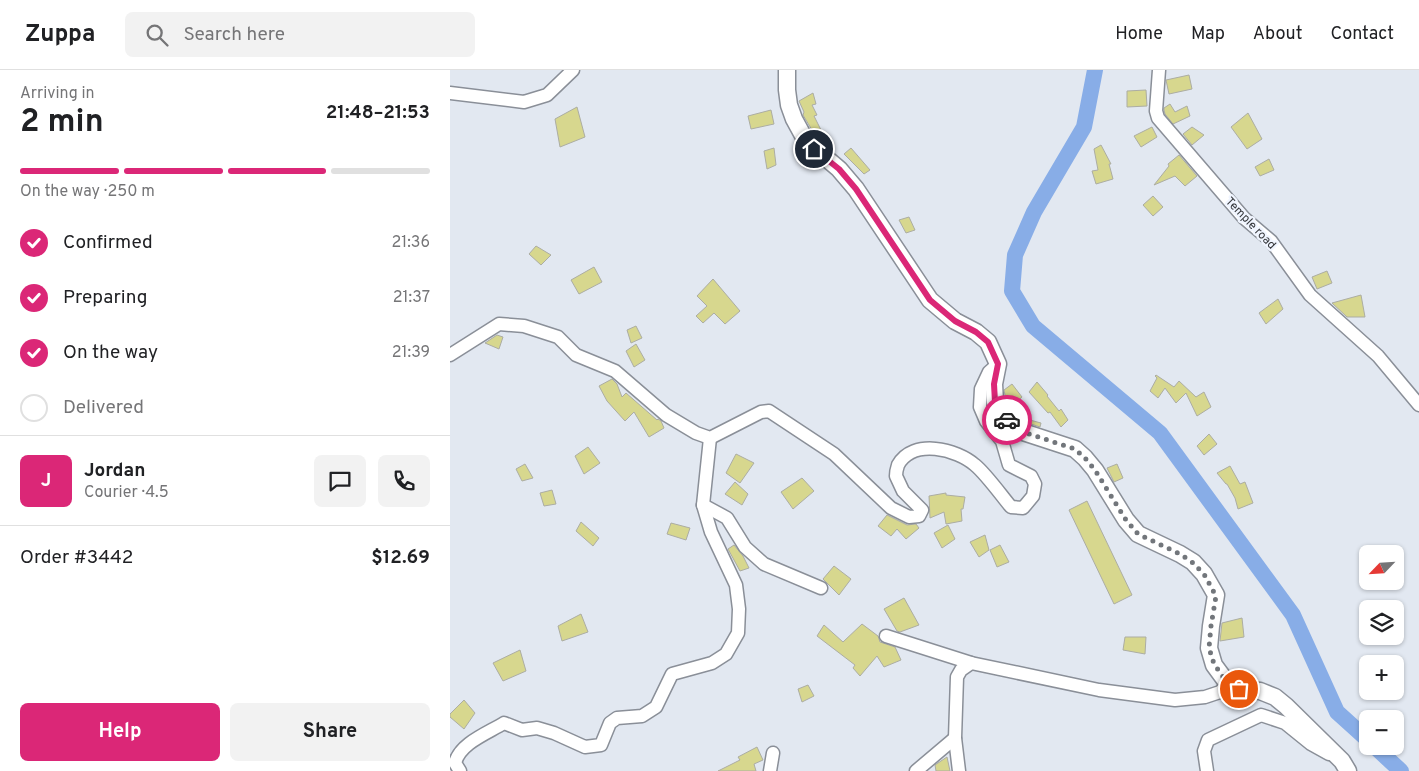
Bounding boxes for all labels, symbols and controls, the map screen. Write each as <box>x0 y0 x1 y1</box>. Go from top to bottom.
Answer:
search box <box>125 12 475 57</box>
text: Zuppa <box>25 20 95 50</box>
icon: search <box>143 21 171 49</box>
text: Search here <box>183 23 285 47</box>
text: Home <box>1115 23 1163 46</box>
text: Map <box>1191 23 1225 46</box>
text: About <box>1253 23 1302 46</box>
text: Contact <box>1330 23 1394 46</box>
text: Arriving in <box>20 84 95 104</box>
text: 21:48–21:53 <box>326 101 430 125</box>
text: 2 min <box>20 103 104 143</box>
pin <box>793 128 835 170</box>
icon: home <box>800 135 828 163</box>
text: On the way · 250 m <box>20 182 155 202</box>
street label: Temple road <box>1221 194 1279 253</box>
icon: check <box>20 229 48 257</box>
text: Confirmed <box>63 231 153 255</box>
text: 21:36 <box>391 233 430 253</box>
icon: check <box>20 284 48 312</box>
text: Preparing <box>63 286 147 310</box>
text: 21:37 <box>393 288 430 308</box>
icon: check <box>20 339 48 367</box>
text: On the way <box>63 341 158 365</box>
text: 21:39 <box>392 343 430 363</box>
courier <box>982 395 1032 445</box>
text: Delivered <box>63 396 144 420</box>
icon: car <box>993 406 1021 434</box>
button: chat <box>314 455 366 507</box>
button: phone <box>378 455 430 507</box>
text: Jordan <box>84 459 146 483</box>
text: J <box>41 469 51 493</box>
text: Courier · 4.5 <box>84 483 169 503</box>
north arrow <box>1359 545 1404 590</box>
map controls <box>1359 545 1404 755</box>
text: Order #3442 <box>20 546 133 570</box>
text: $12.69 <box>371 546 430 570</box>
button: layers <box>1359 600 1404 645</box>
button: + <box>1359 655 1404 700</box>
pin <box>1218 668 1260 710</box>
icon: bag <box>1225 675 1253 703</box>
button: Help <box>20 703 220 761</box>
button: Share <box>230 703 430 761</box>
button: − <box>1359 710 1404 755</box>

